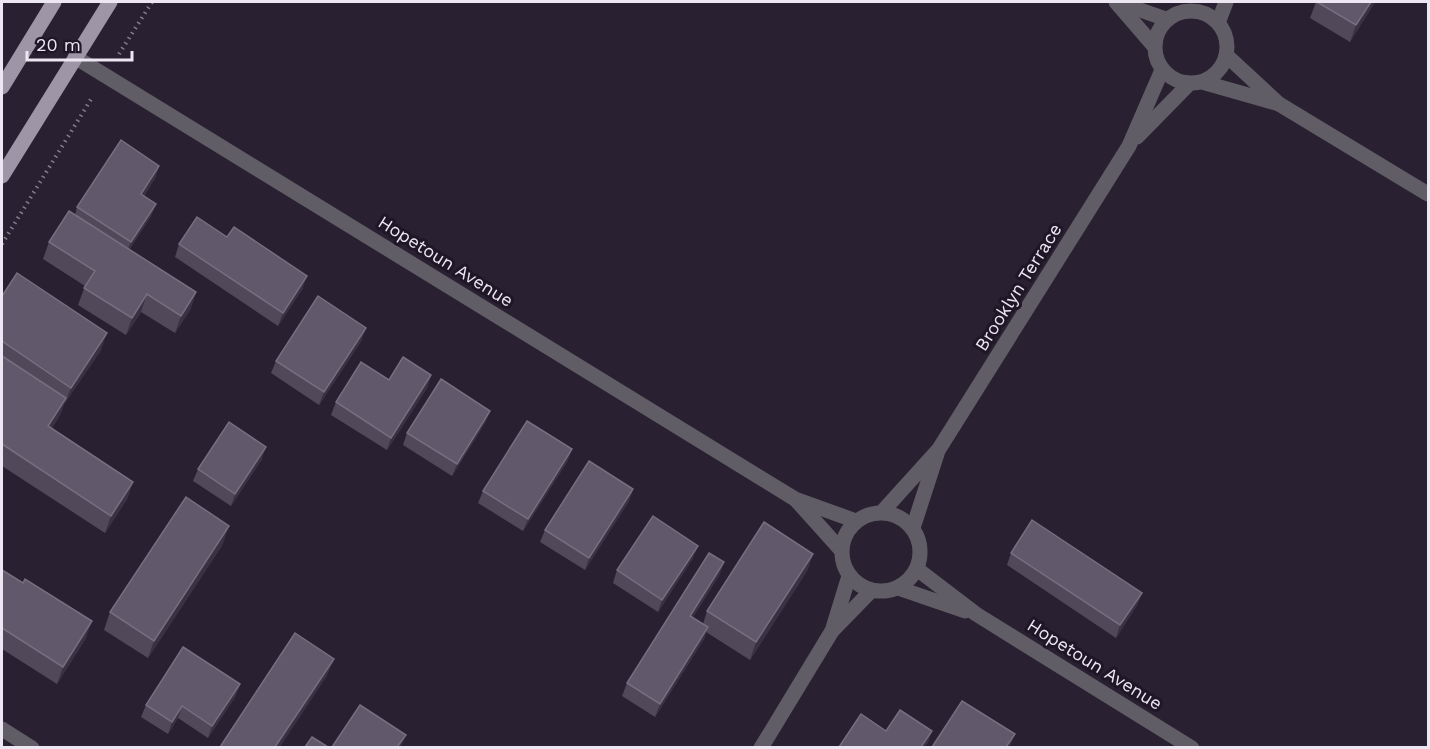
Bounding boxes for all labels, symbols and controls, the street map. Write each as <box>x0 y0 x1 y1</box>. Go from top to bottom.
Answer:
scale bar <box>27 24 132 62</box>
text: 20 m <box>36 34 81 55</box>
street label: Hopetoun Avenue <box>375 211 517 311</box>
street label: Brooklyn Terrace <box>970 219 1066 355</box>
street label: Hopetoun Avenue <box>1024 614 1166 714</box>

